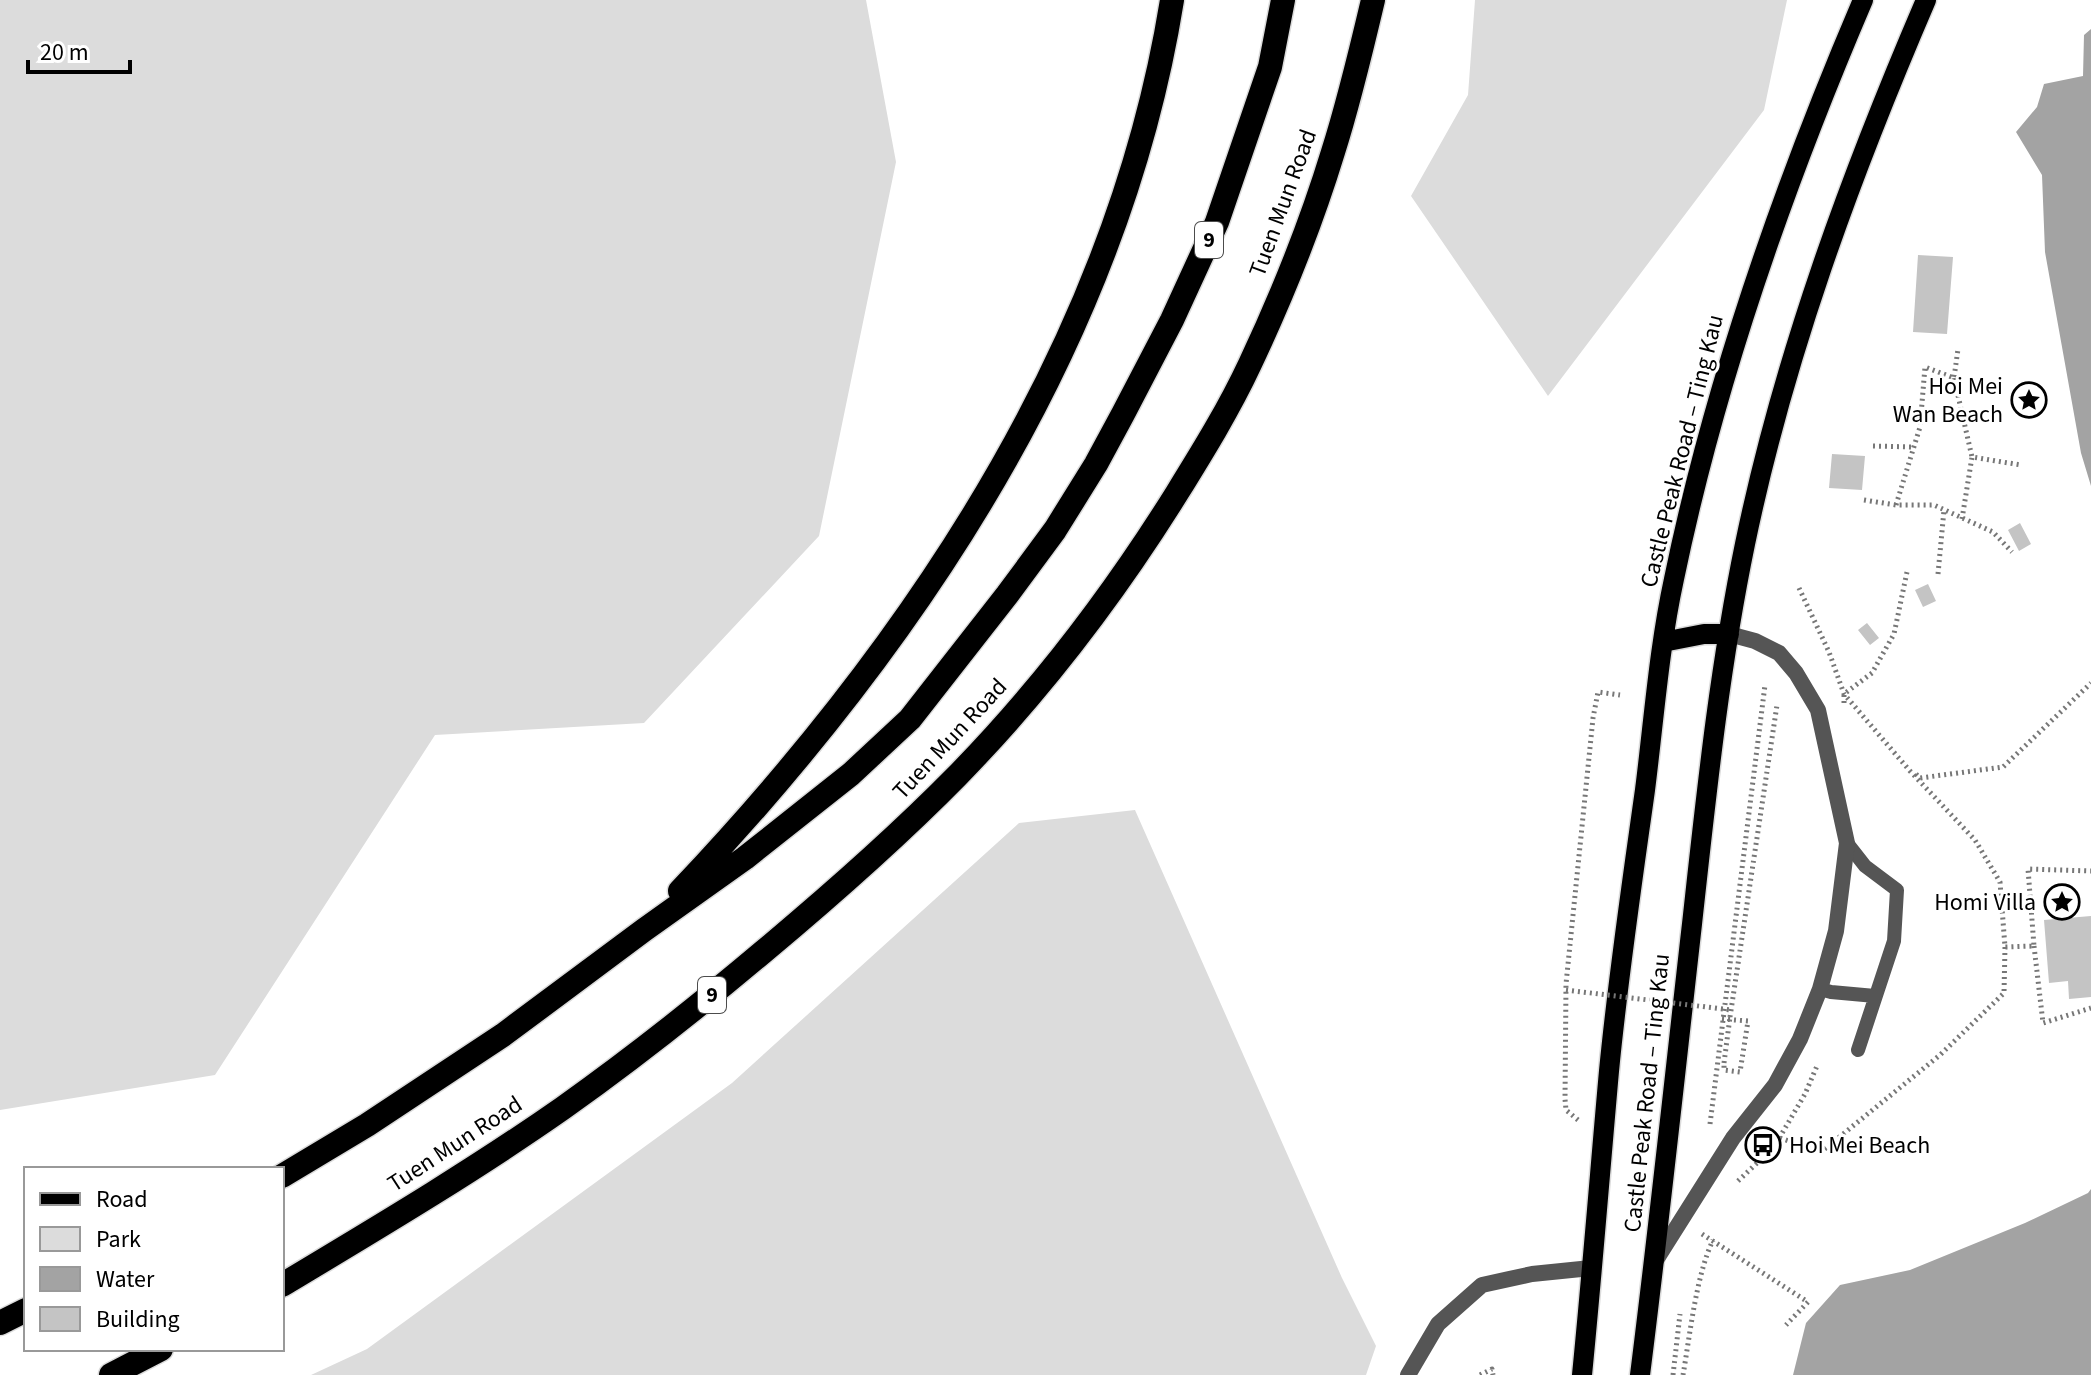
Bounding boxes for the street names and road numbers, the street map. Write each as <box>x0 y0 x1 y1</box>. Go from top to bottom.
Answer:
street label: Tuen Mun Road <box>1240 124 1326 282</box>
road number: 9 <box>1195 222 1223 258</box>
street label: Castle Peak Road – Ting Kau <box>1631 311 1733 591</box>
street label: Tuen Mun Road <box>884 671 1016 807</box>
street label: Castle Peak Road – Ting Kau <box>1615 952 1679 1234</box>
road number: 9 <box>698 977 726 1013</box>
street label: Tuen Mun Road <box>381 1087 529 1201</box>

